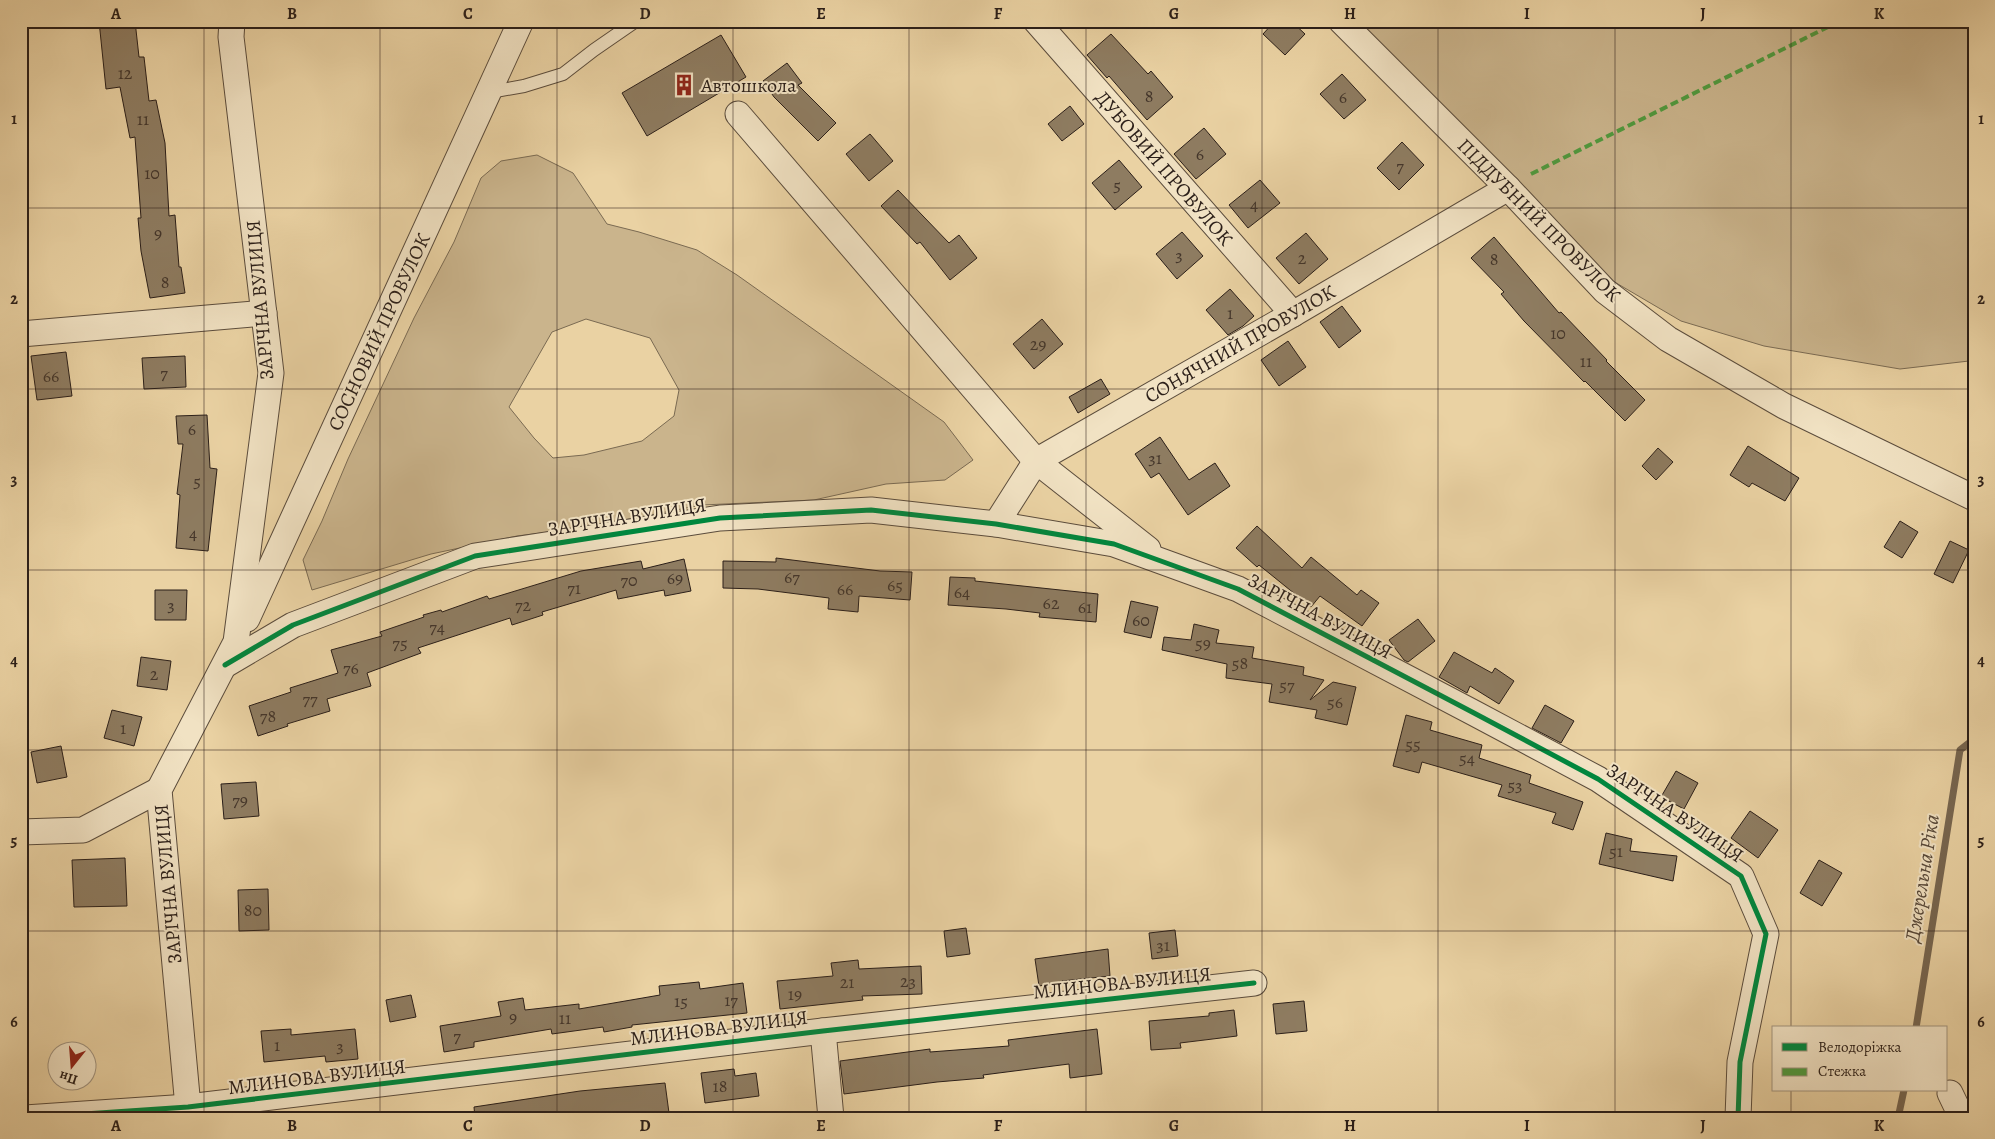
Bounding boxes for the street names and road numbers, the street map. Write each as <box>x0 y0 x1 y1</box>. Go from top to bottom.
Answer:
street label: ДУБОВИЙ ПРОВУЛОК <box>1089 85 1239 252</box>
street label: ПІДДУБНИЙ ПРОВУЛОК <box>1451 132 1627 308</box>
street label: ЗАРІЧНА ВУЛИЦЯ <box>240 219 280 381</box>
street label: СОСНОВИЙ ПРОВУЛОК <box>321 229 437 435</box>
street label: СОНЯЧНИЙ ПРОВУЛОК <box>1140 278 1340 410</box>
street label: ЗАРІЧНА ВУЛИЦЯ <box>546 491 708 543</box>
street label: ЗАРІЧНА ВУЛИЦЯ <box>1243 566 1397 666</box>
street label: ЗАРІЧНА ВУЛИЦЯ <box>1601 757 1749 869</box>
street label: ЗАРІЧНА ВУЛИЦЯ <box>148 803 188 965</box>
street label: МЛИНОВА ВУЛИЦЯ <box>1032 960 1212 1006</box>
street label: МЛИНОВА ВУЛИЦЯ <box>629 1004 809 1052</box>
street label: МЛИНОВА ВУЛИЦЯ <box>227 1053 407 1101</box>

